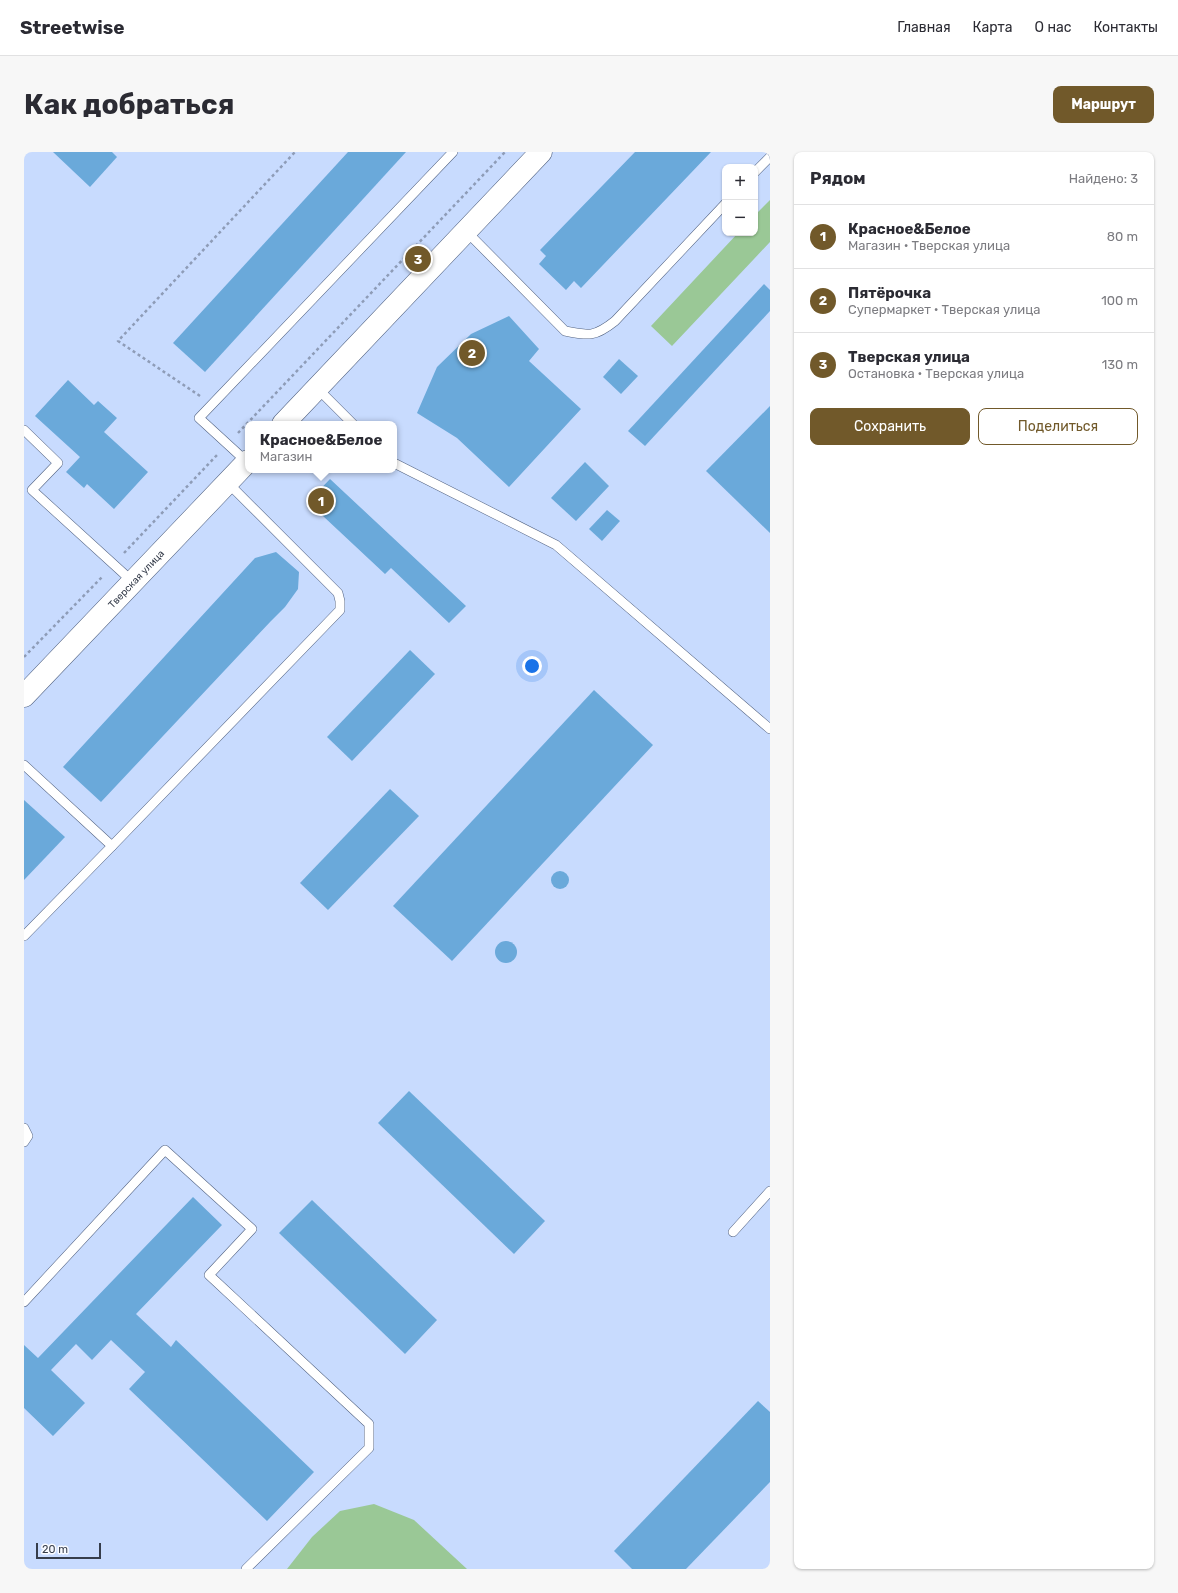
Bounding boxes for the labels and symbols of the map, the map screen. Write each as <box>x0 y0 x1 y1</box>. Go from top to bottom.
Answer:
pin: 3 <box>405 244 431 274</box>
pin: 2 <box>459 338 485 368</box>
pin: 1 <box>308 486 334 516</box>
street label: Тверская улица <box>106 548 167 611</box>
your location <box>522 656 542 676</box>
scale bar <box>36 1541 101 1560</box>

